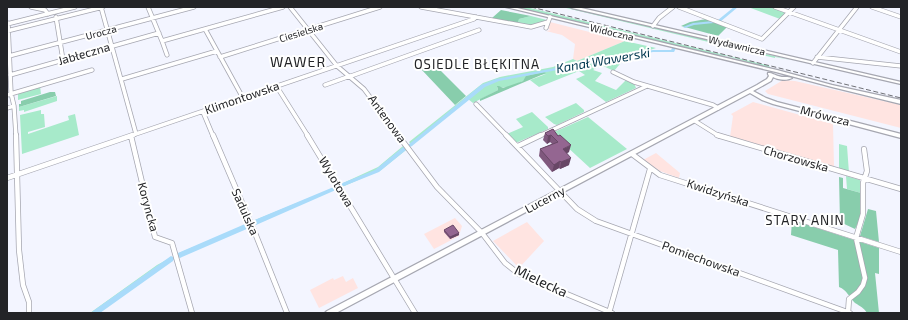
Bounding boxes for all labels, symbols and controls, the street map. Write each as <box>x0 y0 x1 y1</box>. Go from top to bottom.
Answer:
street label: Ciesielska <box>278 20 324 44</box>
street label: Widoczna <box>589 21 635 43</box>
street label: Urocza <box>84 22 118 42</box>
street label: Wydawnicza <box>707 33 767 57</box>
street label: Jabłeczna <box>56 39 111 67</box>
water label: Kanał Wawerski <box>555 44 651 76</box>
district label: WAWER <box>270 53 326 70</box>
district label: OSIEDLE BŁĘKITNA <box>414 56 540 72</box>
street label: Klimontowska <box>203 78 281 116</box>
street label: Antenowa <box>366 92 410 145</box>
street label: Mrówcza <box>799 102 851 128</box>
street label: Chorzowska <box>762 142 830 174</box>
street label: Wylotowa <box>316 154 357 209</box>
street label: Kwidzyńska <box>685 175 751 209</box>
street label: Koryncka <box>136 181 162 233</box>
street label: Lucerny <box>522 182 568 215</box>
street label: Sadulska <box>229 186 262 237</box>
district label: STARY ANIN <box>765 212 845 228</box>
street label: Pomiechowska <box>660 237 742 279</box>
street label: Mielecka <box>512 261 570 300</box>

